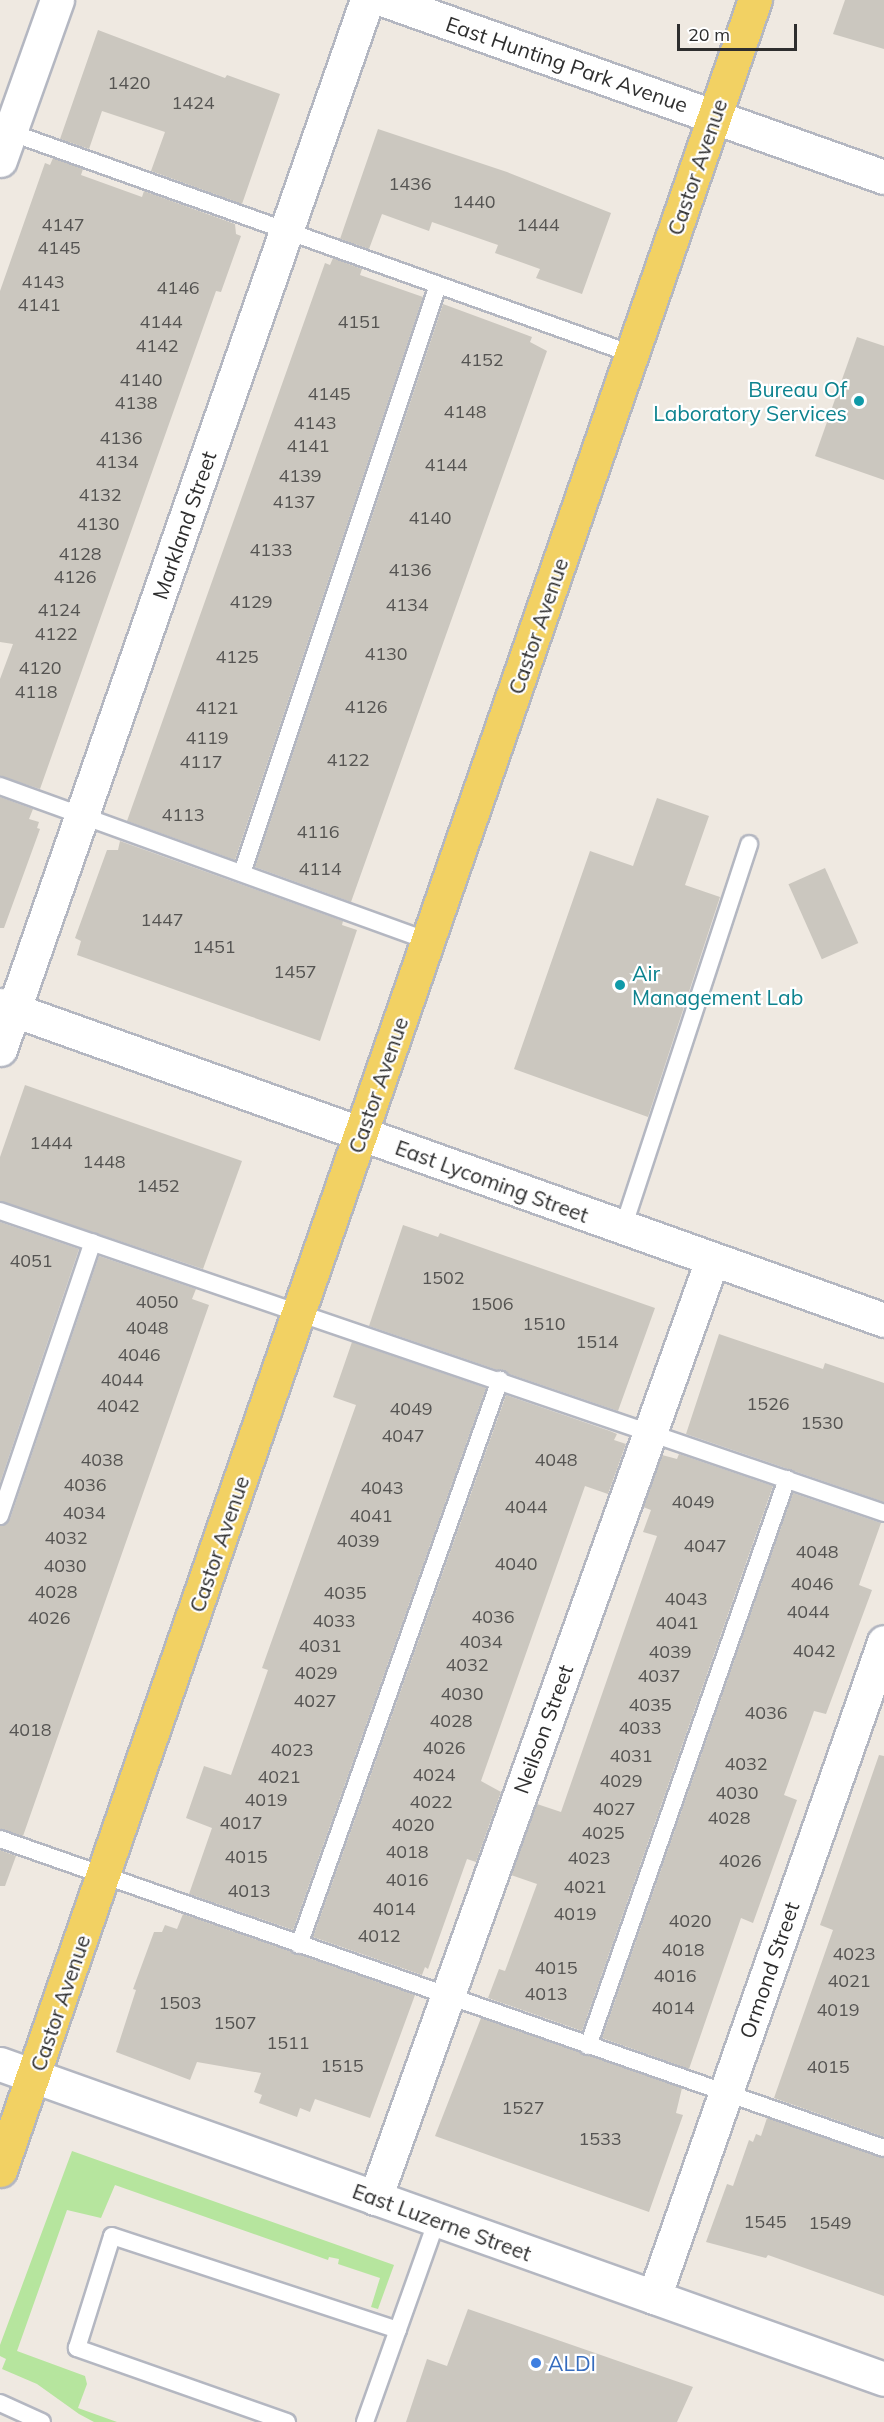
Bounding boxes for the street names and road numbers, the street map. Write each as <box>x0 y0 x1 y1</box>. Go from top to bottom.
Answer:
street label: East Hunting Park Avenue <box>443 11 691 117</box>
street label: Castor Avenue <box>662 96 732 238</box>
street label: Markland Street <box>147 448 221 602</box>
street label: Castor Avenue <box>503 555 573 697</box>
street label: Castor Avenue <box>343 1014 413 1156</box>
street label: East Lycoming Street <box>392 1134 592 1228</box>
street label: Castor Avenue <box>184 1473 254 1615</box>
street label: Neilson Street <box>508 1661 578 1797</box>
street label: Ormond Street <box>734 1898 804 2042</box>
street label: Castor Avenue <box>25 1932 95 2074</box>
street label: East Luzerne Street <box>349 2178 535 2266</box>

